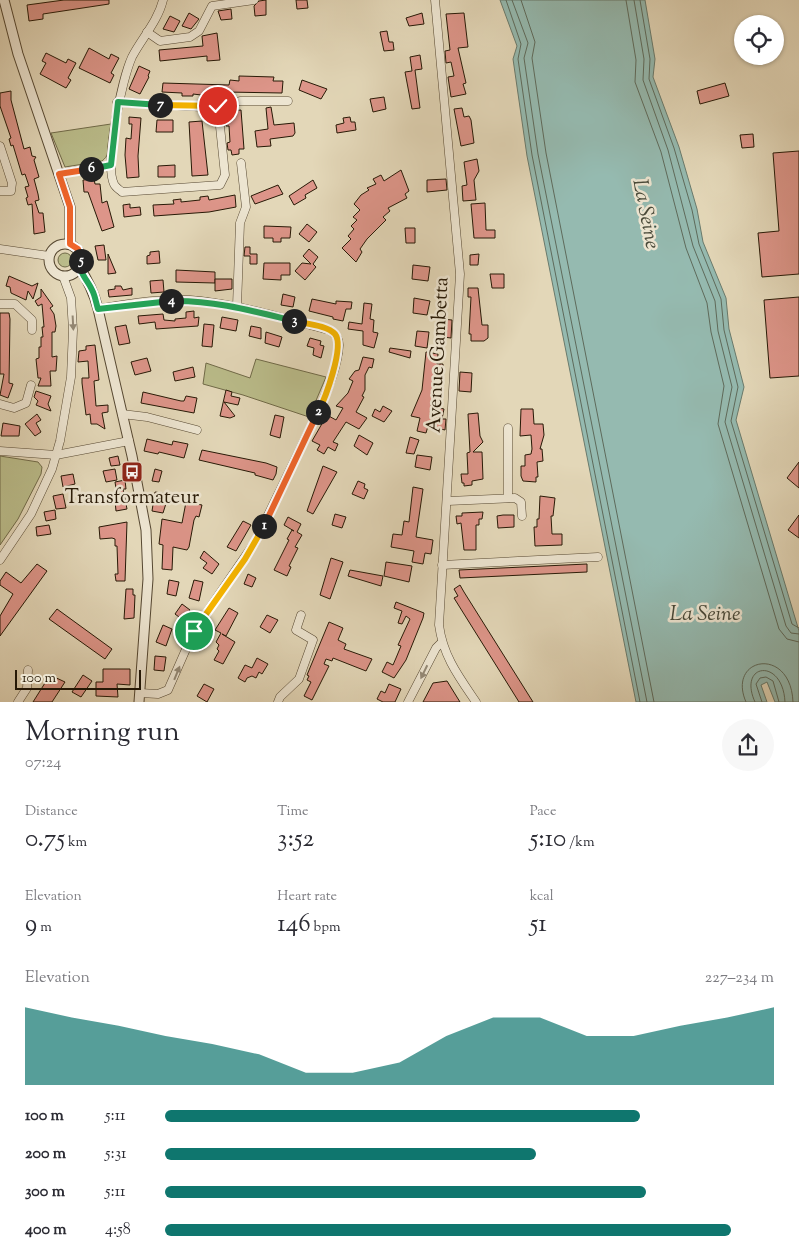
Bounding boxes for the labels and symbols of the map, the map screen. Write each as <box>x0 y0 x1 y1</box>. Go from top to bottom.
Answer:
pin <box>197 85 239 127</box>
pin: 7 <box>148 92 172 118</box>
pin: 6 <box>78 156 104 182</box>
water label: La Seine <box>624 176 666 252</box>
pin: 5 <box>68 248 94 274</box>
street label: Avenue Gambetta <box>420 276 458 434</box>
pin: 4 <box>158 288 184 314</box>
pin: 3 <box>282 308 306 334</box>
one-way arrow <box>69 315 77 331</box>
pin: 2 <box>306 400 330 424</box>
bus stop icon: Transformateur <box>120 460 144 484</box>
place label: Transformateur <box>65 484 200 513</box>
pin: 1 <box>252 514 276 538</box>
water label: La Seine <box>670 600 740 630</box>
pin <box>173 610 215 652</box>
one-way arrow <box>173 665 181 680</box>
one-way arrow <box>419 665 427 679</box>
scale bar <box>15 667 141 690</box>

